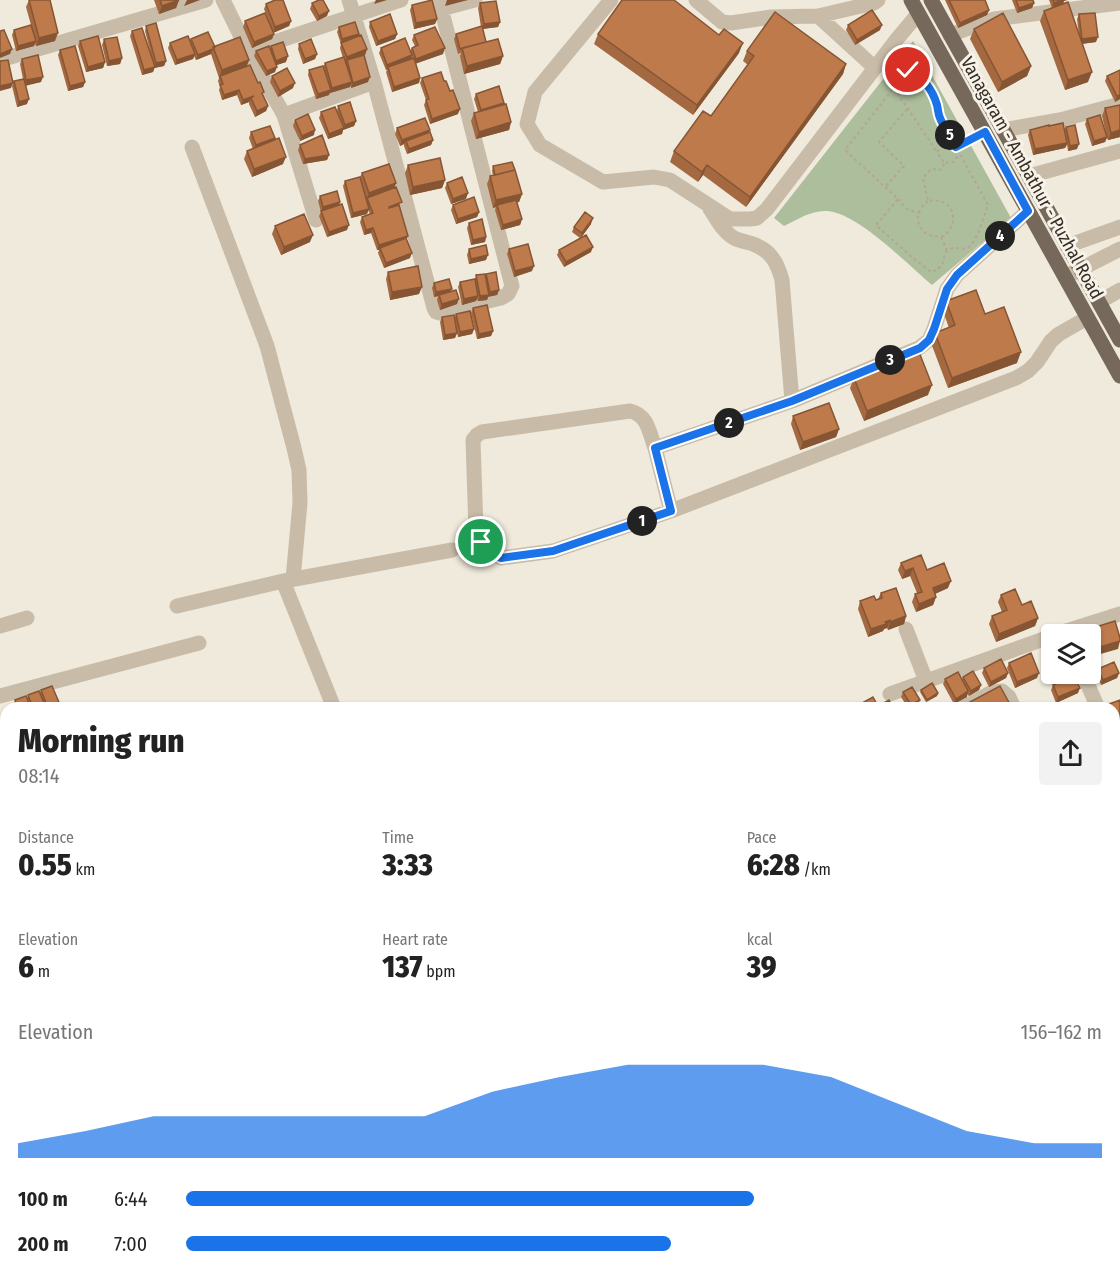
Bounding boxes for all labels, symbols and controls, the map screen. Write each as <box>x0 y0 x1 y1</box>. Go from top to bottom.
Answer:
pin <box>882 44 933 95</box>
icon: check <box>891 53 924 86</box>
street label: Vanagaram - Ambathur - Puzhal Road <box>956 53 1108 303</box>
pin: 5 <box>935 120 965 150</box>
text: 5 <box>946 125 954 144</box>
pin: 4 <box>985 221 1015 251</box>
text: 4 <box>996 226 1004 245</box>
pin: 3 <box>875 345 905 375</box>
text: 3 <box>886 350 894 369</box>
pin: 2 <box>714 408 744 438</box>
text: 2 <box>725 413 733 432</box>
pin: 1 <box>627 506 657 536</box>
text: 1 <box>639 511 645 530</box>
pin <box>455 516 506 567</box>
icon: arrive <box>464 525 497 558</box>
map controls <box>1041 624 1101 684</box>
button: layers <box>1041 624 1101 684</box>
text: Morning run <box>18 721 185 761</box>
button: share <box>1039 722 1102 785</box>
text: 08:14 <box>18 764 59 788</box>
text: Distance <box>18 828 74 847</box>
text: Time <box>382 828 414 847</box>
text: Pace <box>747 828 776 847</box>
text: 0.55 <box>18 847 72 883</box>
text: 3:33 <box>382 847 433 883</box>
text: 6:28 <box>747 847 800 883</box>
text: km <box>72 860 95 879</box>
text: /km <box>800 860 831 879</box>
text: Elevation <box>18 930 78 949</box>
text: Heart rate <box>382 930 448 949</box>
text: kcal <box>747 930 773 949</box>
text: 6 <box>18 949 34 985</box>
text: 137 <box>382 949 423 985</box>
text: 39 <box>747 949 777 985</box>
text: m <box>34 962 50 981</box>
text: bpm <box>423 962 456 981</box>
text: Elevation <box>18 1020 93 1044</box>
text: 156–162 m <box>1021 1020 1102 1044</box>
text: 100 m <box>18 1187 68 1211</box>
text: 6:44 <box>114 1187 147 1211</box>
text: 200 m <box>18 1232 69 1256</box>
text: 7:00 <box>114 1232 147 1256</box>

